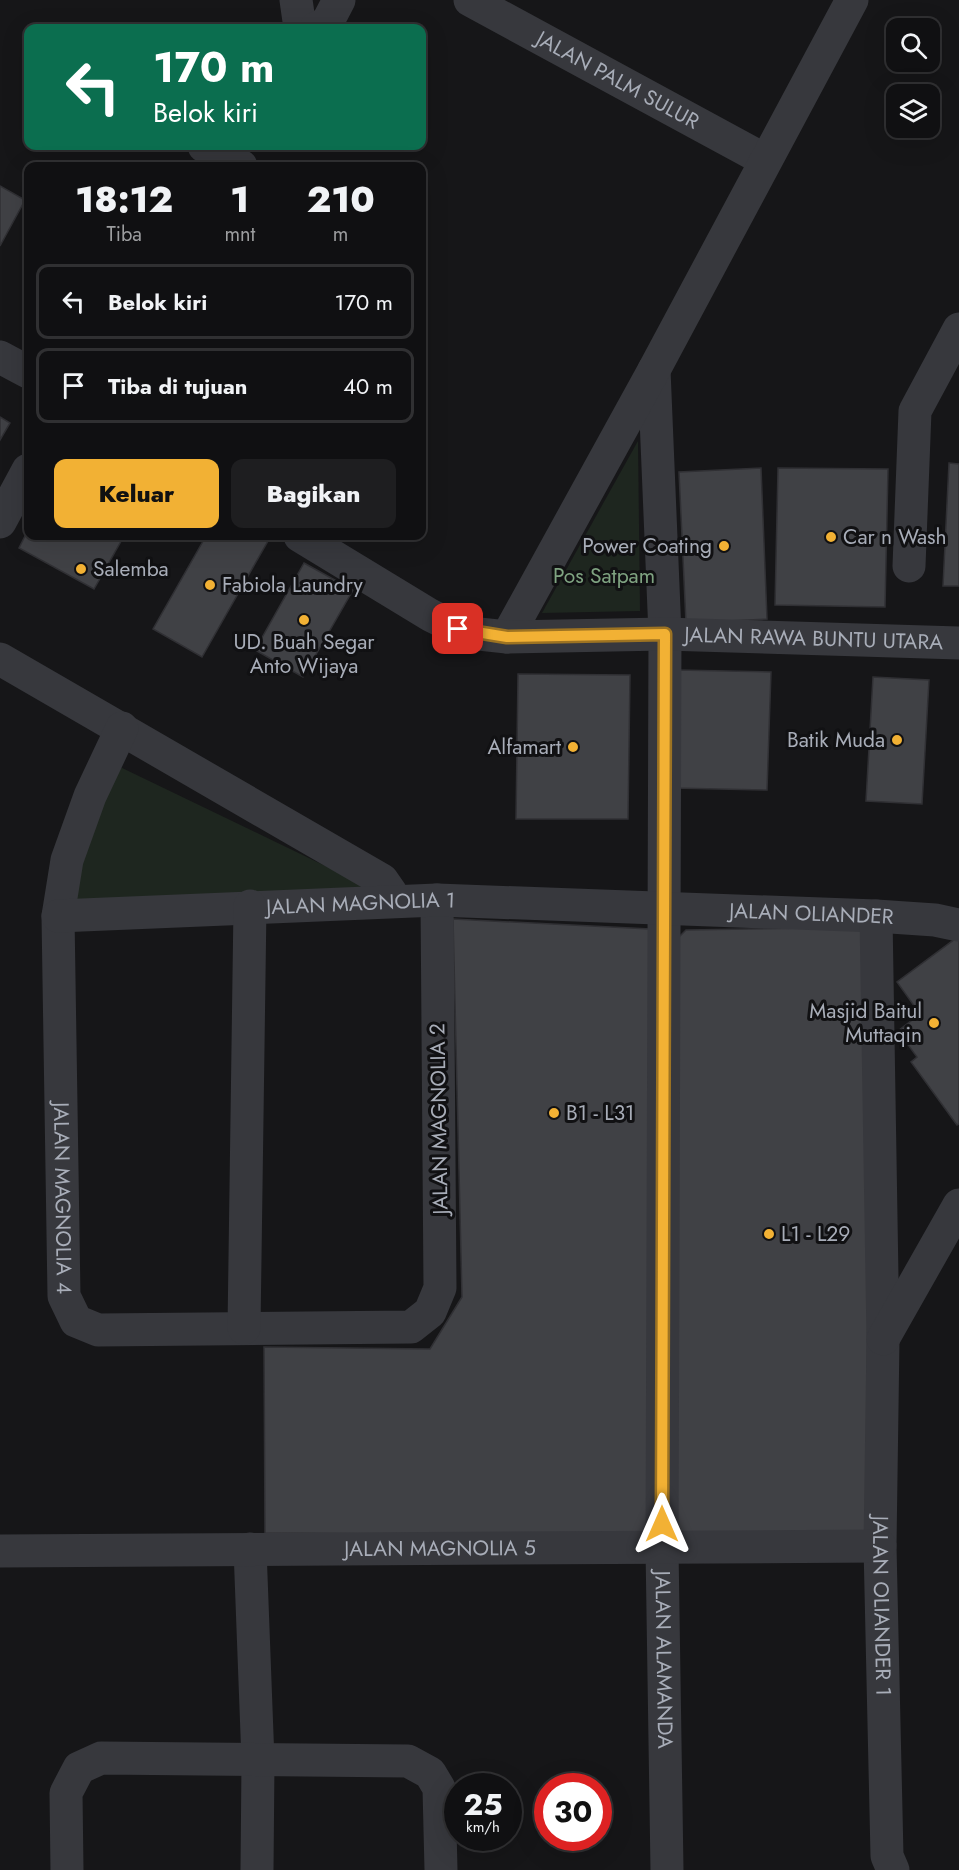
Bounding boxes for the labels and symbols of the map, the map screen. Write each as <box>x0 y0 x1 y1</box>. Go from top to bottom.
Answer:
street label: JALAN PALM SULUR <box>528 22 705 137</box>
place label: Car n Wash <box>843 522 947 552</box>
marker: Car n Wash <box>824 530 838 544</box>
place label: Power Coating <box>582 531 712 561</box>
marker: Power Coating <box>717 539 731 553</box>
place label: Salemba <box>93 554 169 584</box>
park label: Pos Satpam <box>553 561 655 591</box>
marker: Salemba <box>74 562 88 576</box>
place label: Fabiola Laundry <box>222 570 364 600</box>
marker: Fabiola Laundry <box>203 578 217 592</box>
pin <box>432 603 483 654</box>
marker: UD. Buah Segar Anto Wijaya <box>297 613 311 627</box>
street label: JALAN RAWA BUNTU UTARA <box>681 620 944 658</box>
place label: UD. Buah Segar Anto Wijaya <box>233 627 375 681</box>
place label: Batik Muda <box>787 725 885 755</box>
place label: Alfamart <box>487 732 561 762</box>
marker: Batik Muda <box>890 733 904 747</box>
marker: Alfamart <box>566 740 580 754</box>
street label: JALAN MAGNOLIA 1 <box>263 885 456 922</box>
street label: JALAN OLIANDER <box>726 896 895 932</box>
place label: Masjid Baitul Muttaqin <box>809 996 922 1050</box>
marker: Masjid Baitul Muttaqin <box>927 1016 941 1030</box>
street label: JALAN MAGNOLIA 2 <box>422 1023 456 1218</box>
place label: B1 - L31 <box>566 1098 635 1128</box>
street label: JALAN MAGNOLIA 4 <box>46 1099 79 1294</box>
marker: B1 - L31 <box>547 1106 561 1120</box>
place label: L1 - L29 <box>781 1219 850 1249</box>
marker: L1 - L29 <box>762 1227 776 1241</box>
position arrow <box>630 1492 694 1556</box>
street label: JALAN OLIANDER 1 <box>865 1513 898 1696</box>
street label: JALAN MAGNOLIA 5 <box>341 1533 536 1564</box>
street label: JALAN ALAMANDA <box>647 1568 680 1749</box>
speed limit sign: 30 <box>534 1773 612 1851</box>

